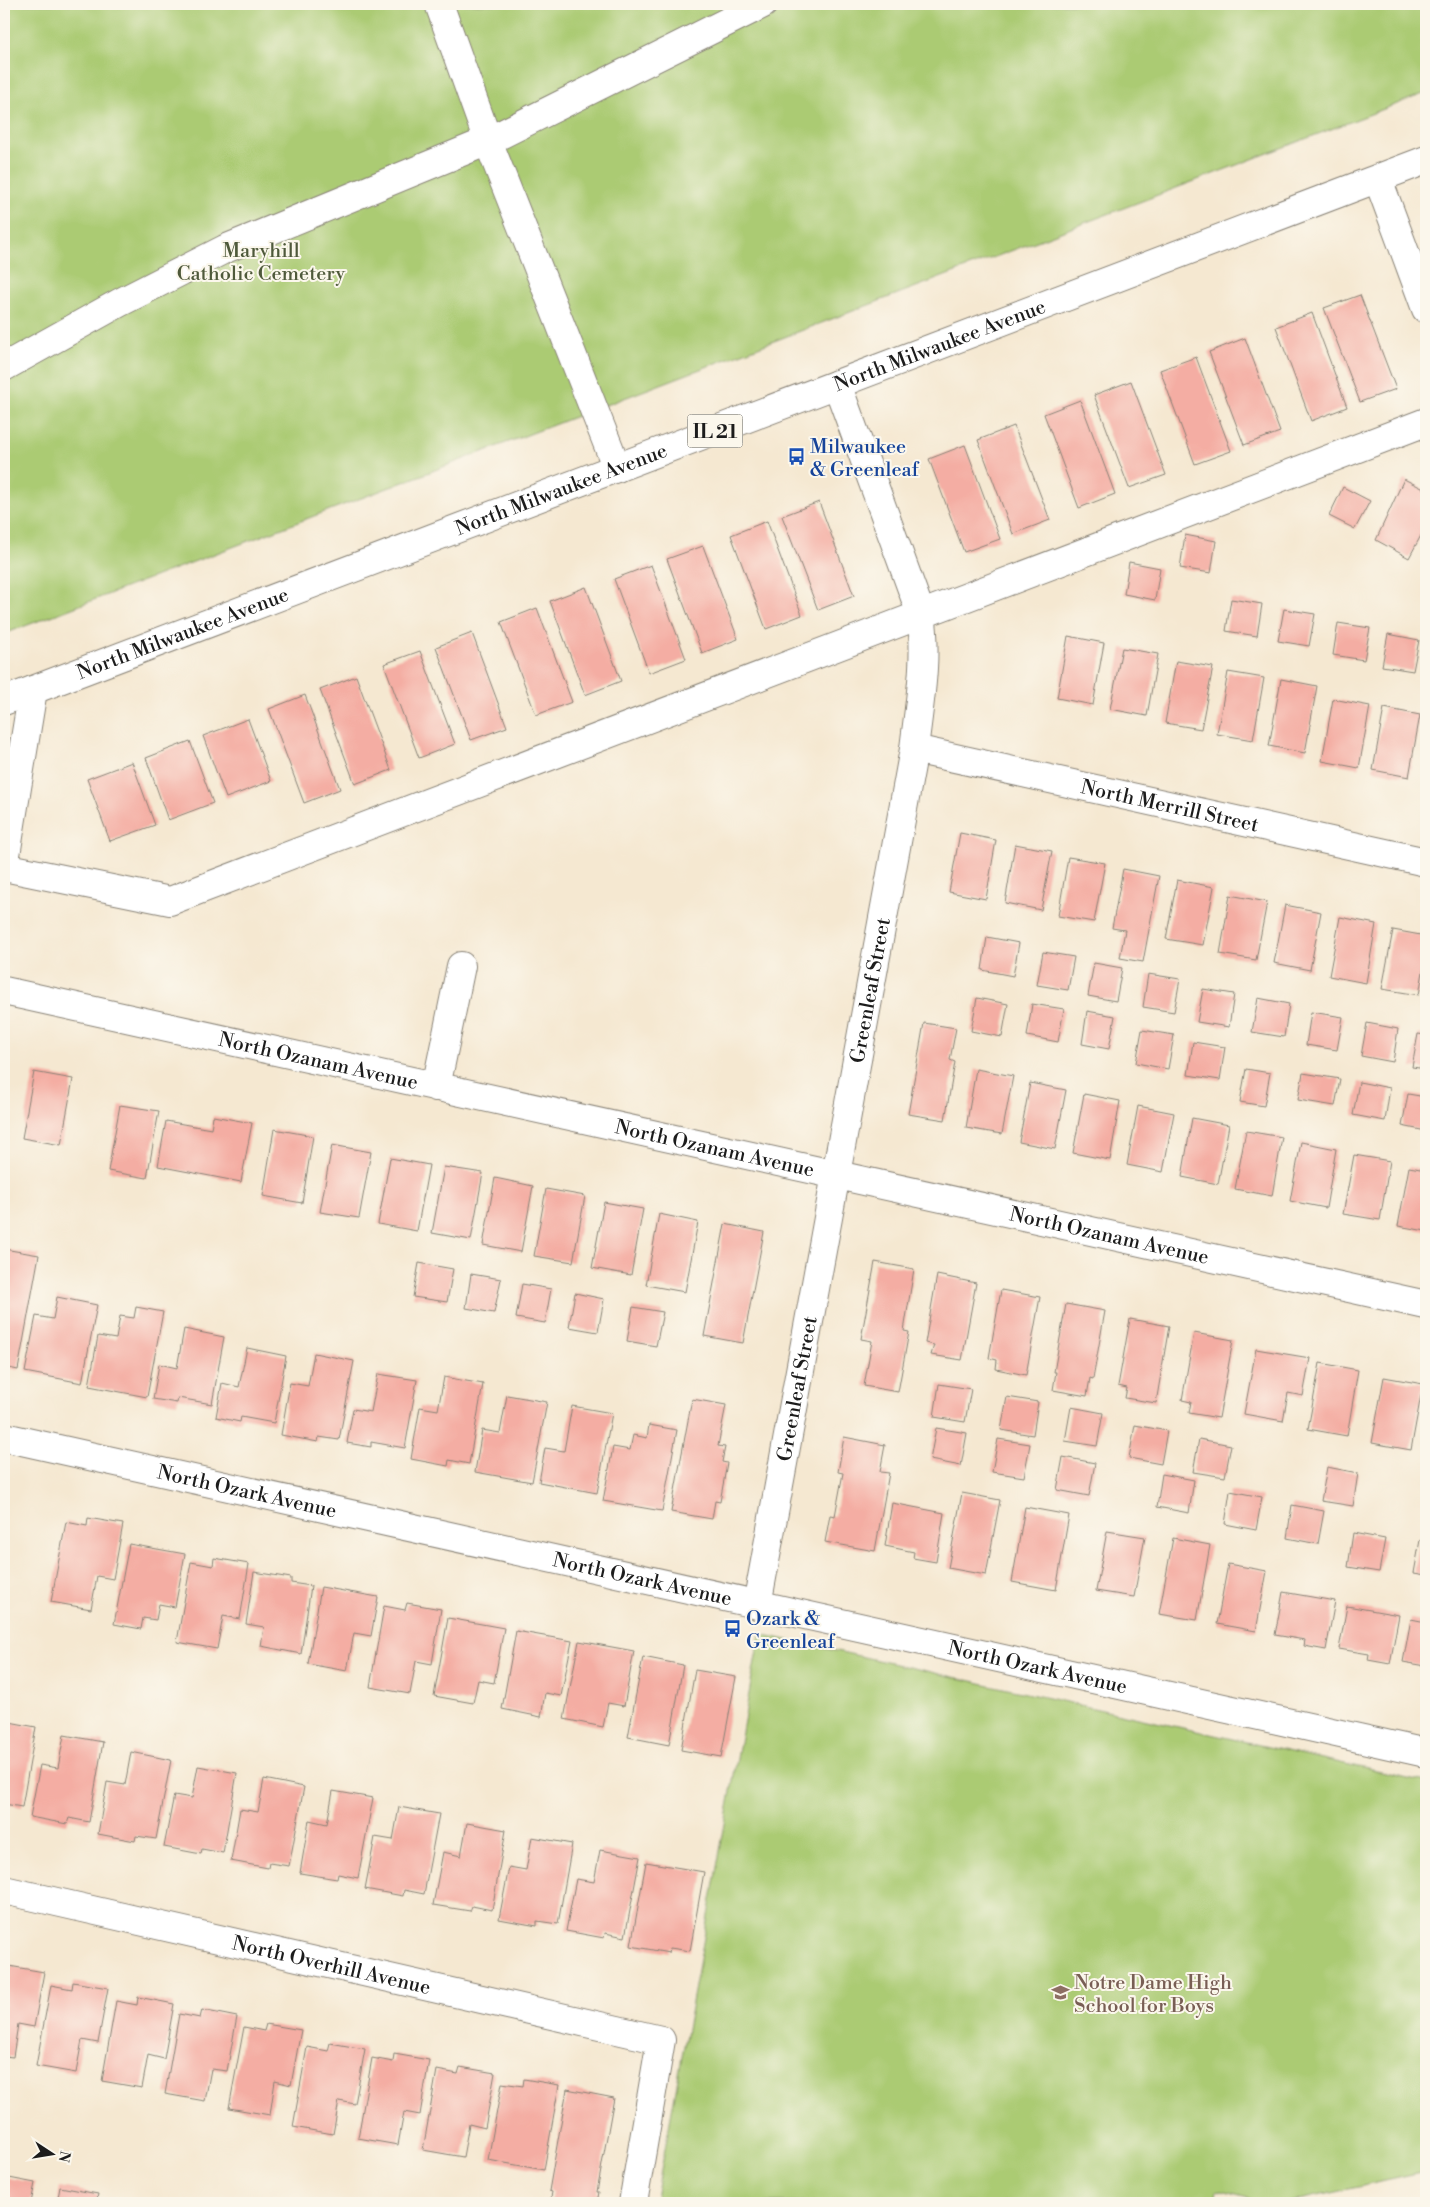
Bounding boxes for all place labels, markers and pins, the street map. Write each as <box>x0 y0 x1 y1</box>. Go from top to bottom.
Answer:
place label: Milwaukee & Greenleaf <box>810 435 920 483</box>
bus stop icon: Milwaukee & Greenleaf <box>786 447 806 467</box>
place label: Ozark & Greenleaf <box>746 1607 835 1655</box>
bus stop icon: Ozark & Greenleaf <box>722 1619 742 1639</box>
place label: Notre Dame High School for Boys <box>1074 1971 1232 2019</box>
school or university icon: Notre Dame High School for Boys <box>1050 1983 1070 2003</box>

